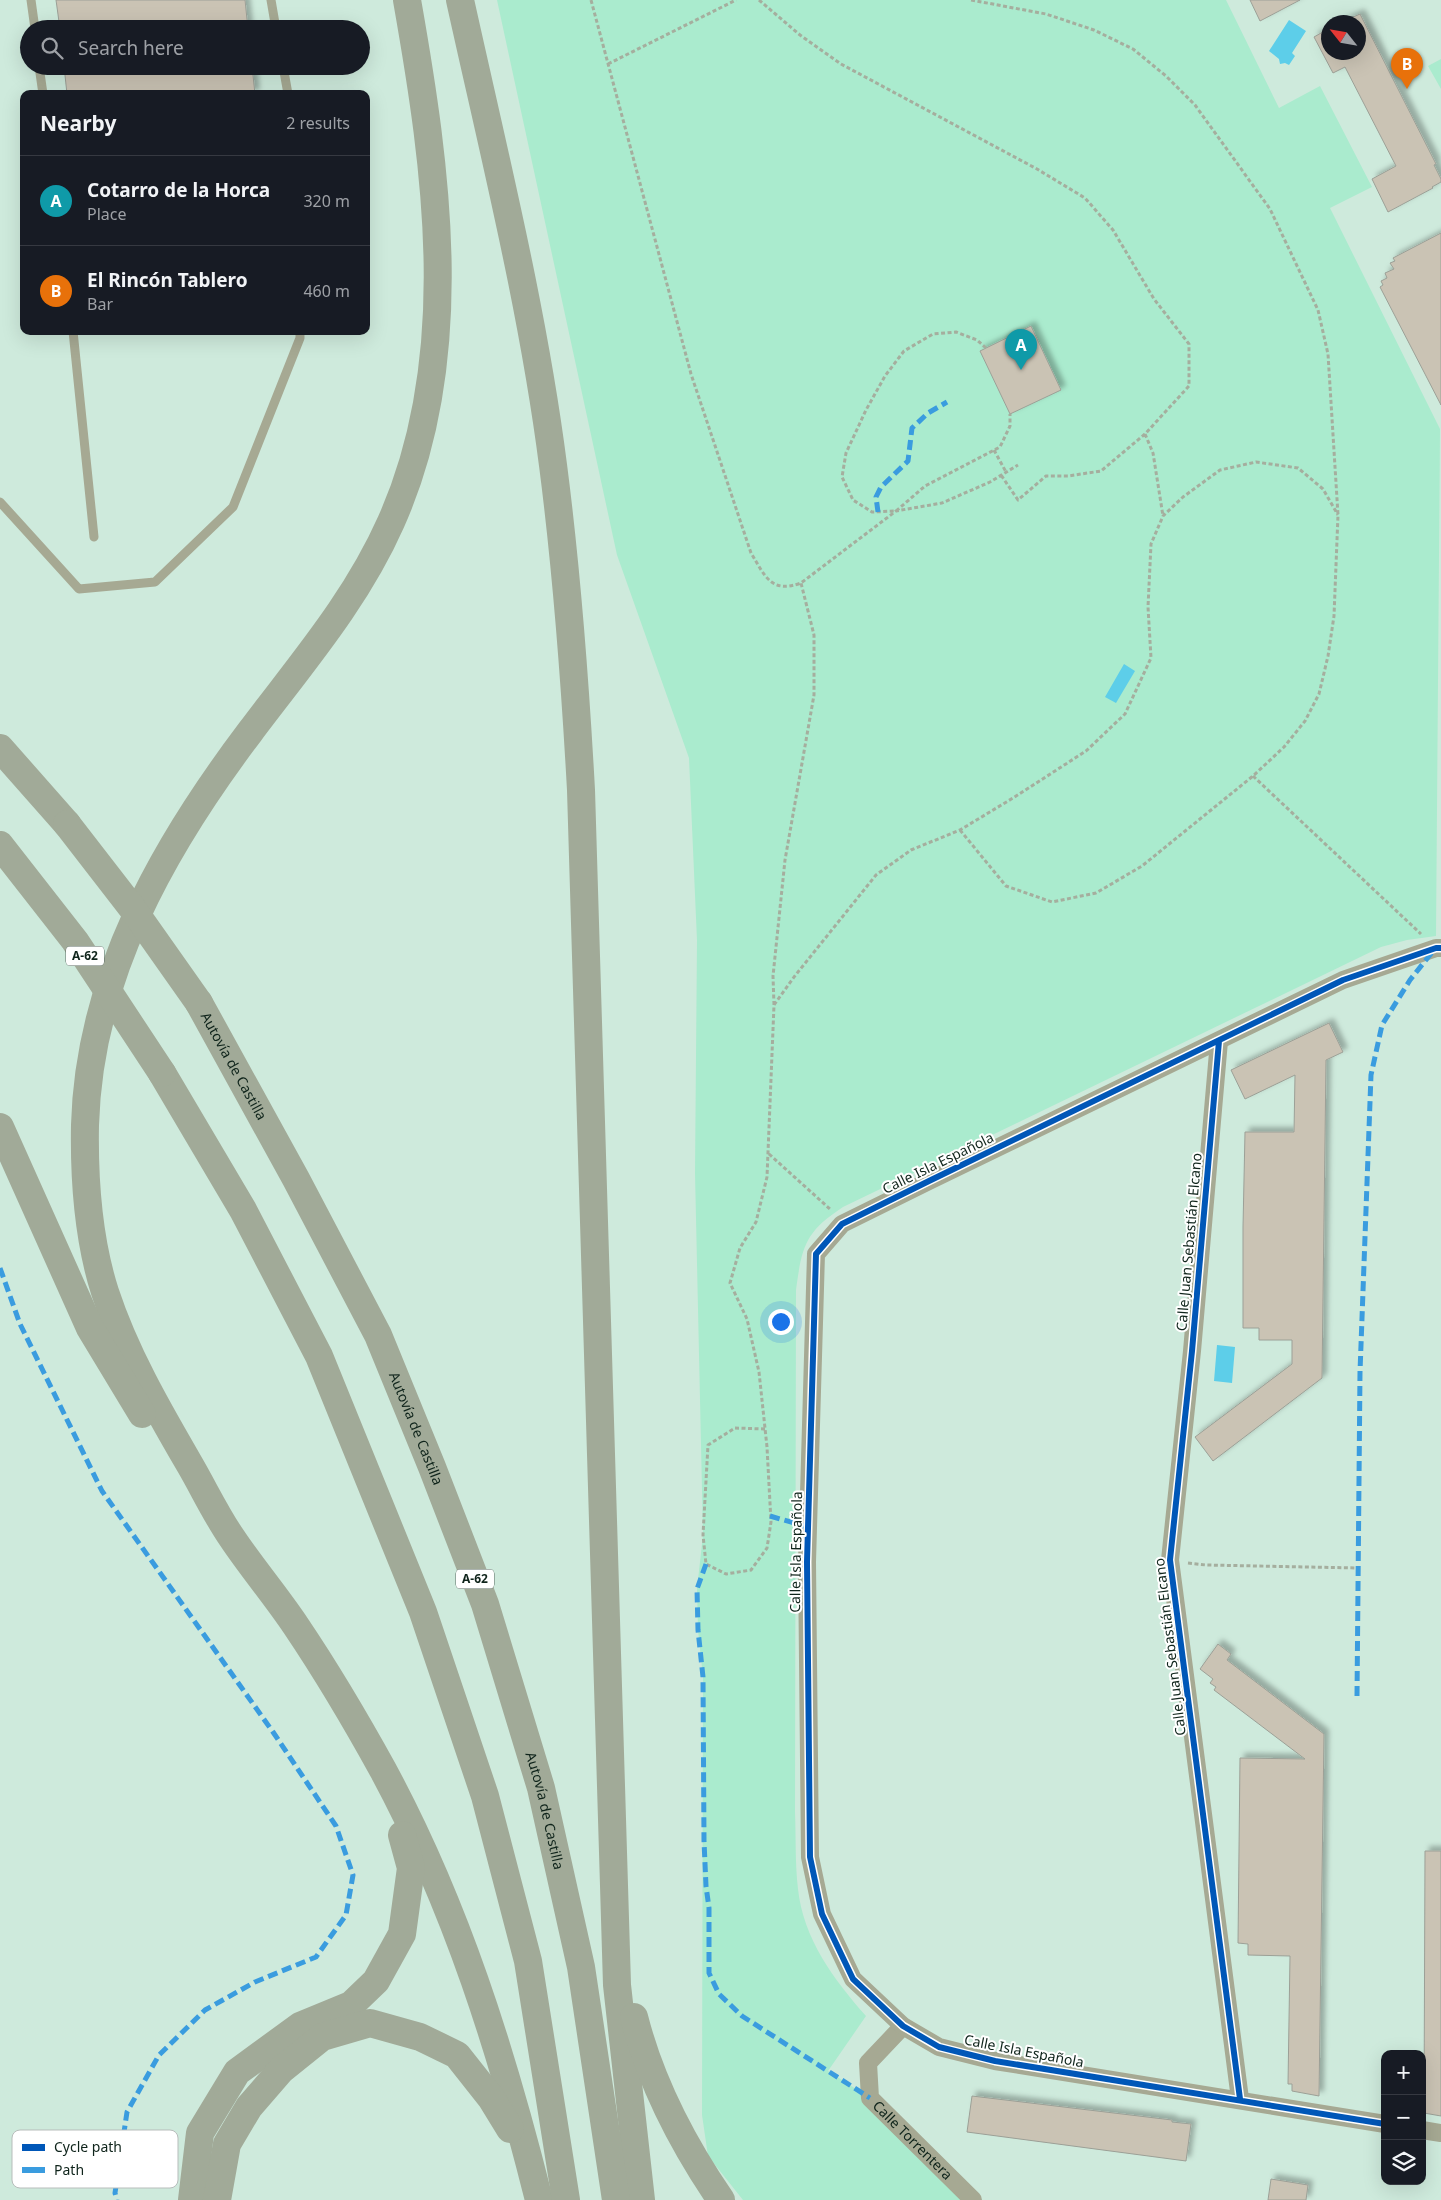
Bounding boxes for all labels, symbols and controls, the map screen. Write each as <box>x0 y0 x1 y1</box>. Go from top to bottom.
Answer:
north arrow <box>1321 15 1366 60</box>
search box <box>20 20 370 75</box>
icon: search <box>38 34 66 62</box>
text: Search here <box>78 35 184 61</box>
pin: B <box>1391 48 1423 89</box>
text: Nearby <box>40 109 116 137</box>
text: 2 results <box>286 112 350 134</box>
text: Cotarro de la Horca <box>87 177 270 203</box>
text: A <box>50 190 62 212</box>
text: 320 m <box>303 190 350 212</box>
text: Place <box>87 203 127 225</box>
text: El Rincón Tablero <box>87 267 248 293</box>
text: B <box>51 280 61 302</box>
text: 460 m <box>303 280 350 302</box>
text: Bar <box>87 293 113 315</box>
pin: A <box>1005 329 1037 370</box>
road number: A-62 <box>66 946 104 966</box>
street label: Autovía de Castilla <box>197 1008 272 1123</box>
street label: Calle Isla Española <box>879 1127 997 1198</box>
street label: Calle Juan Sebastián Elcano <box>1171 1152 1206 1332</box>
your location <box>768 1309 794 1335</box>
street label: Autovía de Castilla <box>385 1369 448 1487</box>
street label: Calle Isla Española <box>785 1491 806 1613</box>
street label: Calle Juan Sebastián Elcano <box>1149 1557 1190 1737</box>
road number: A-62 <box>456 1570 494 1588</box>
street label: Autovía de Castilla <box>522 1749 569 1871</box>
street label: Calle Isla Española <box>963 2030 1086 2071</box>
map controls <box>1381 2050 1426 2185</box>
button: + <box>1381 2050 1426 2095</box>
button: − <box>1381 2095 1426 2140</box>
street label: Calle Torrentera <box>869 2096 957 2184</box>
legend <box>12 2130 178 2188</box>
text: Cycle path <box>54 2137 122 2156</box>
button: layers <box>1381 2140 1426 2185</box>
text: Path <box>54 2160 84 2179</box>

